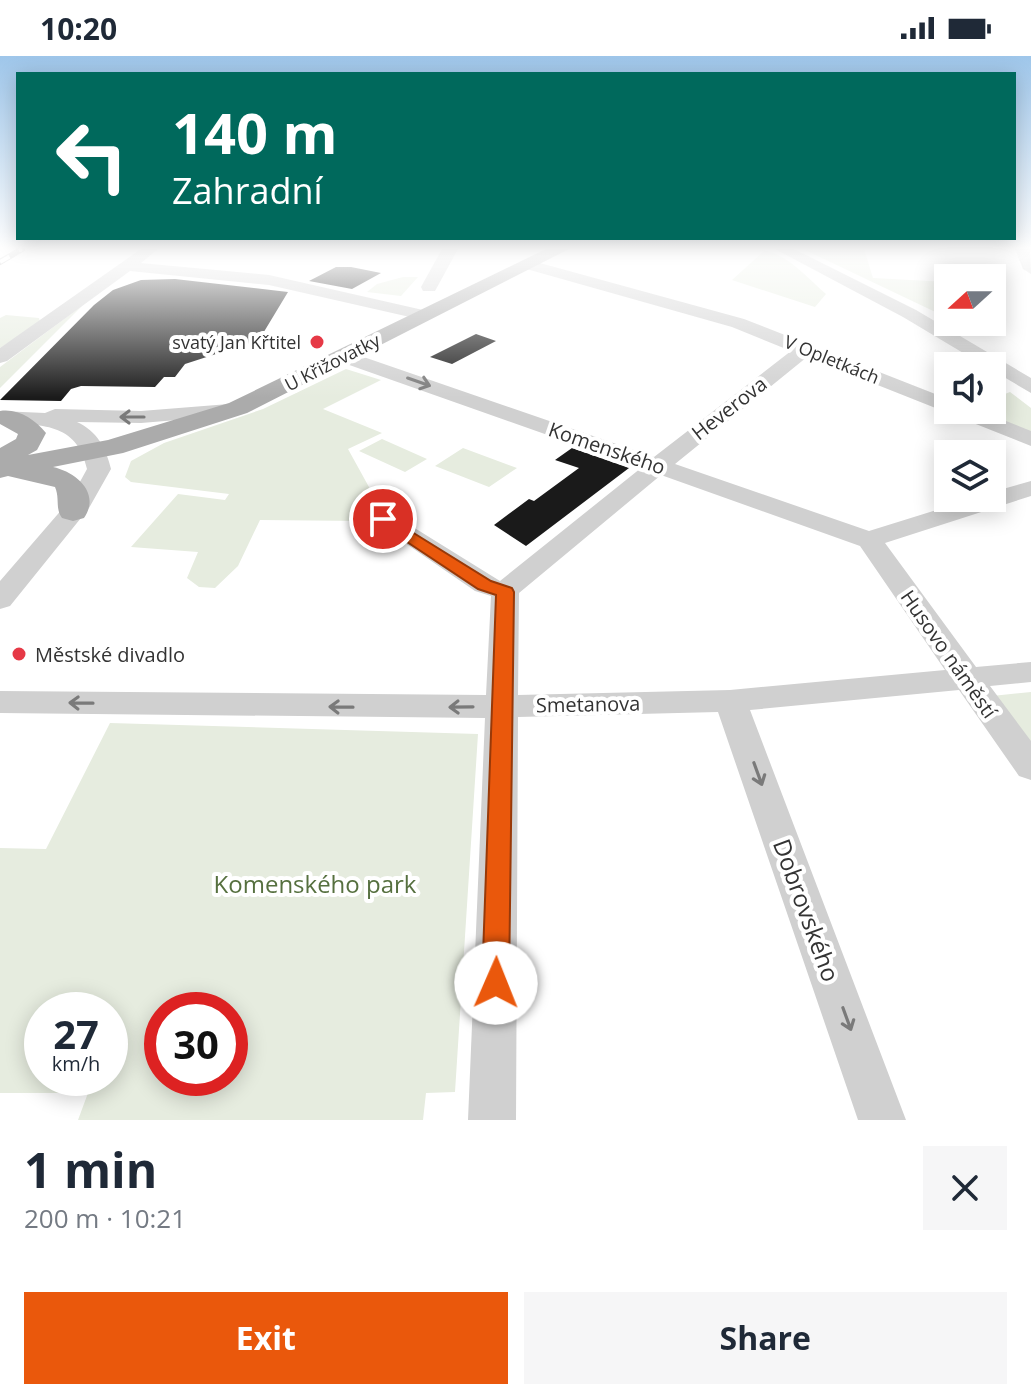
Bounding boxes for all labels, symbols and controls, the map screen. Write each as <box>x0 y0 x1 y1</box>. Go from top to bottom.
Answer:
text: 10:20 <box>40 8 117 49</box>
text: 140 m <box>172 94 338 170</box>
icon: left <box>40 104 144 208</box>
text: Zahradní <box>172 166 323 215</box>
north arrow <box>934 264 1006 336</box>
map controls <box>934 264 1006 512</box>
street label: U Křižovatky <box>280 327 385 396</box>
street label: V Opletkách <box>781 329 883 389</box>
place label: svatý Jan Křtitel <box>172 330 301 354</box>
marker: svatý Jan Křtitel <box>308 333 326 351</box>
button: sound <box>934 352 1006 424</box>
street label: Heverova <box>686 370 772 446</box>
one-way arrow <box>406 376 431 391</box>
one-way arrow <box>119 409 146 425</box>
street label: Komenského <box>545 415 669 481</box>
button: layers <box>934 440 1006 512</box>
pin <box>349 485 417 553</box>
icon: arrive <box>361 497 405 541</box>
street label: Husovo náměstí <box>895 585 1004 724</box>
place label: Městské divadlo <box>35 641 185 668</box>
marker: Městské divadlo <box>10 645 28 663</box>
street label: Smetanova <box>536 690 640 718</box>
one-way arrow <box>68 695 95 711</box>
one-way arrow <box>328 699 355 715</box>
one-way arrow <box>448 699 475 715</box>
one-way arrow <box>751 761 766 786</box>
street label: Dobrovského <box>766 834 848 986</box>
park label: Komenského park <box>214 867 417 900</box>
position arrow <box>454 941 538 1025</box>
speed limit sign: 30 <box>144 992 248 1096</box>
text: 27 <box>53 1006 99 1061</box>
one-way arrow <box>841 1006 855 1030</box>
text: km/h <box>52 1050 100 1077</box>
text: 1 min <box>24 1137 157 1202</box>
button: close <box>923 1146 1007 1230</box>
text: 200 m · 10:21 <box>24 1200 186 1236</box>
button: Exit <box>24 1292 508 1384</box>
button: Share <box>524 1292 1007 1384</box>

